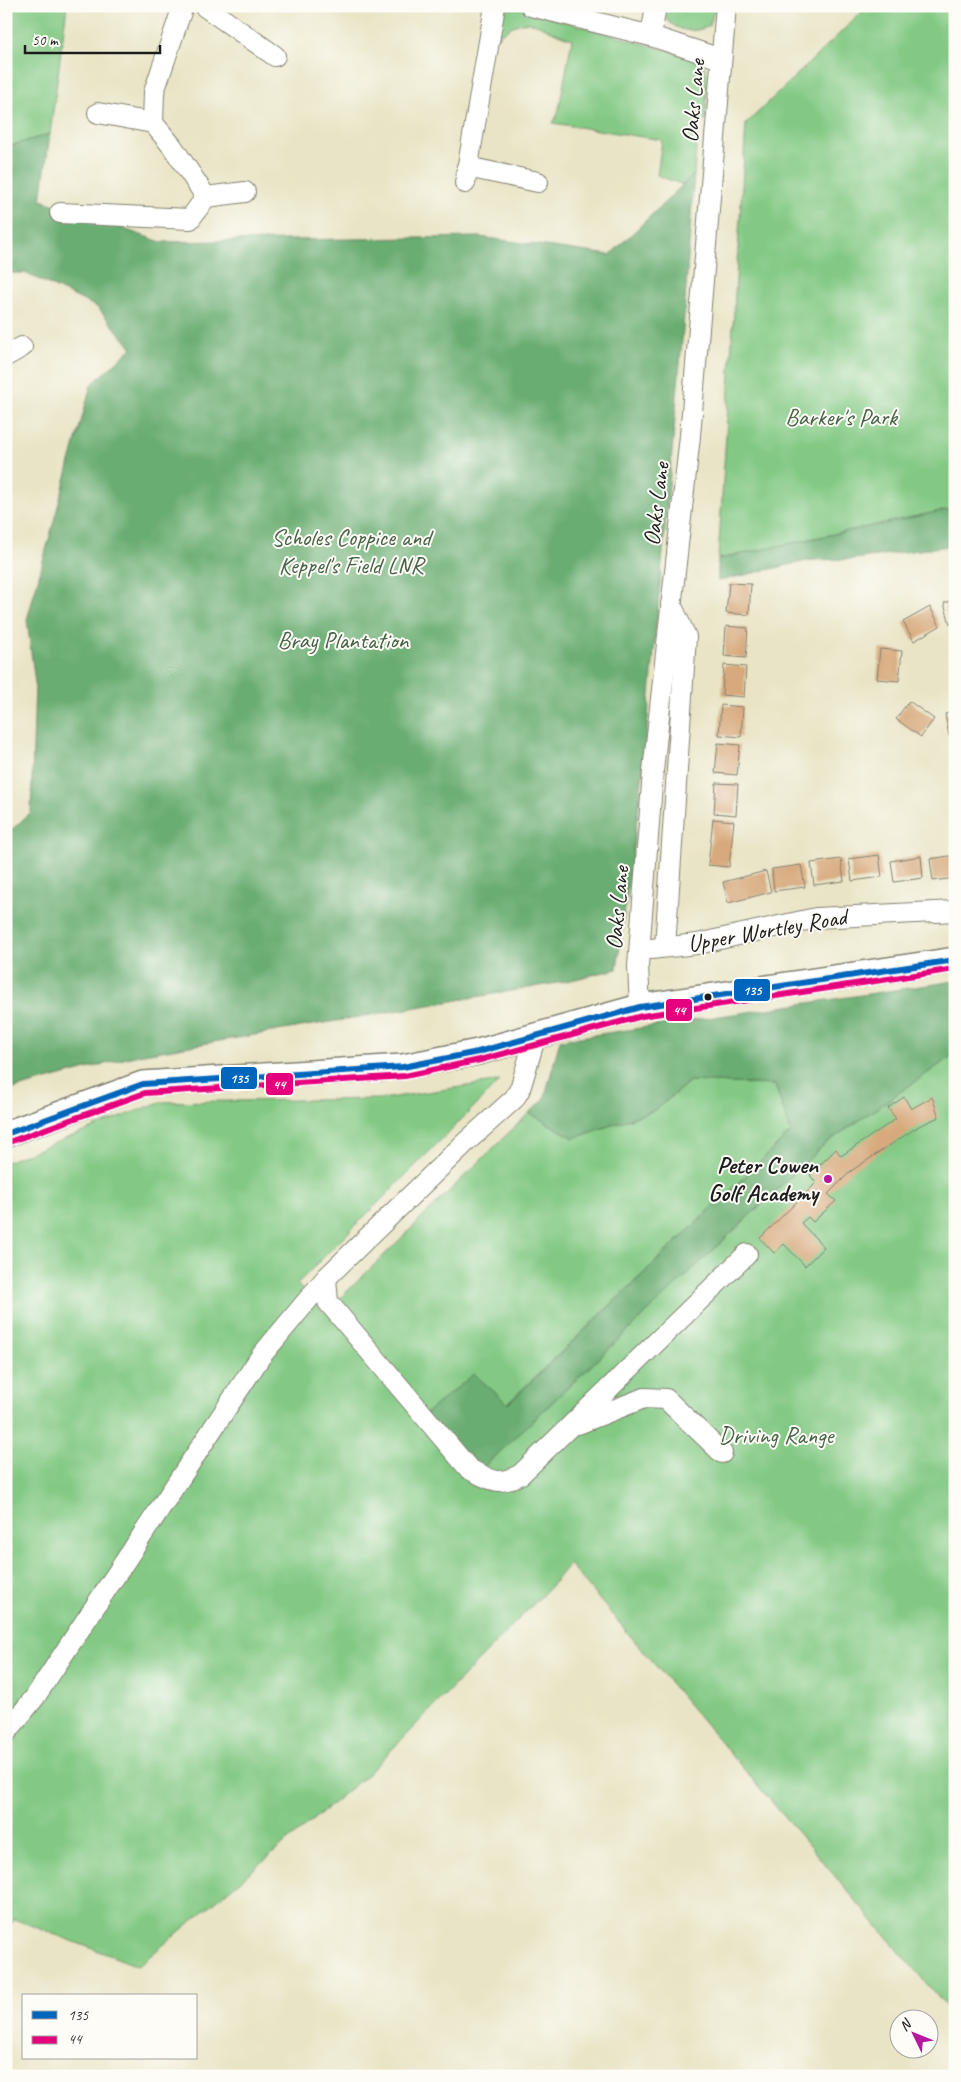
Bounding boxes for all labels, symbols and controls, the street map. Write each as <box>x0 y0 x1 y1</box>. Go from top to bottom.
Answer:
scale bar <box>25 22 160 54</box>
text: 50 m <box>32 31 59 50</box>
street label: Oaks Lane <box>674 56 712 144</box>
park label: Barker's Park <box>785 402 899 432</box>
street label: Oaks Lane <box>636 459 676 547</box>
park label: Scholes Coppice and Keppel's Field LNR <box>271 522 434 580</box>
park label: Bray Plantation <box>278 625 410 655</box>
street label: Oaks Lane <box>598 863 636 951</box>
street label: Upper Wortley Road <box>685 901 852 959</box>
line badge: 135 <box>733 978 771 1002</box>
text: 135 <box>743 982 763 999</box>
unlabelled marker <box>703 992 713 1002</box>
line badge: 44 <box>665 998 693 1022</box>
text: 44 <box>673 1002 687 1019</box>
line badge: 135 <box>220 1066 258 1090</box>
text: 135 <box>230 1070 250 1087</box>
line badge: 44 <box>265 1072 294 1096</box>
text: 44 <box>273 1076 287 1093</box>
place label: Peter Cowen Golf Academy <box>708 1150 821 1208</box>
marker: Peter Cowen Golf Academy <box>822 1173 834 1185</box>
park label: Driving Range <box>719 1420 835 1450</box>
legend <box>22 1994 198 2060</box>
text: 135 <box>68 2006 90 2025</box>
north arrow <box>888 2010 938 2060</box>
text: N <box>896 2015 916 2034</box>
text: 44 <box>68 2030 83 2049</box>

